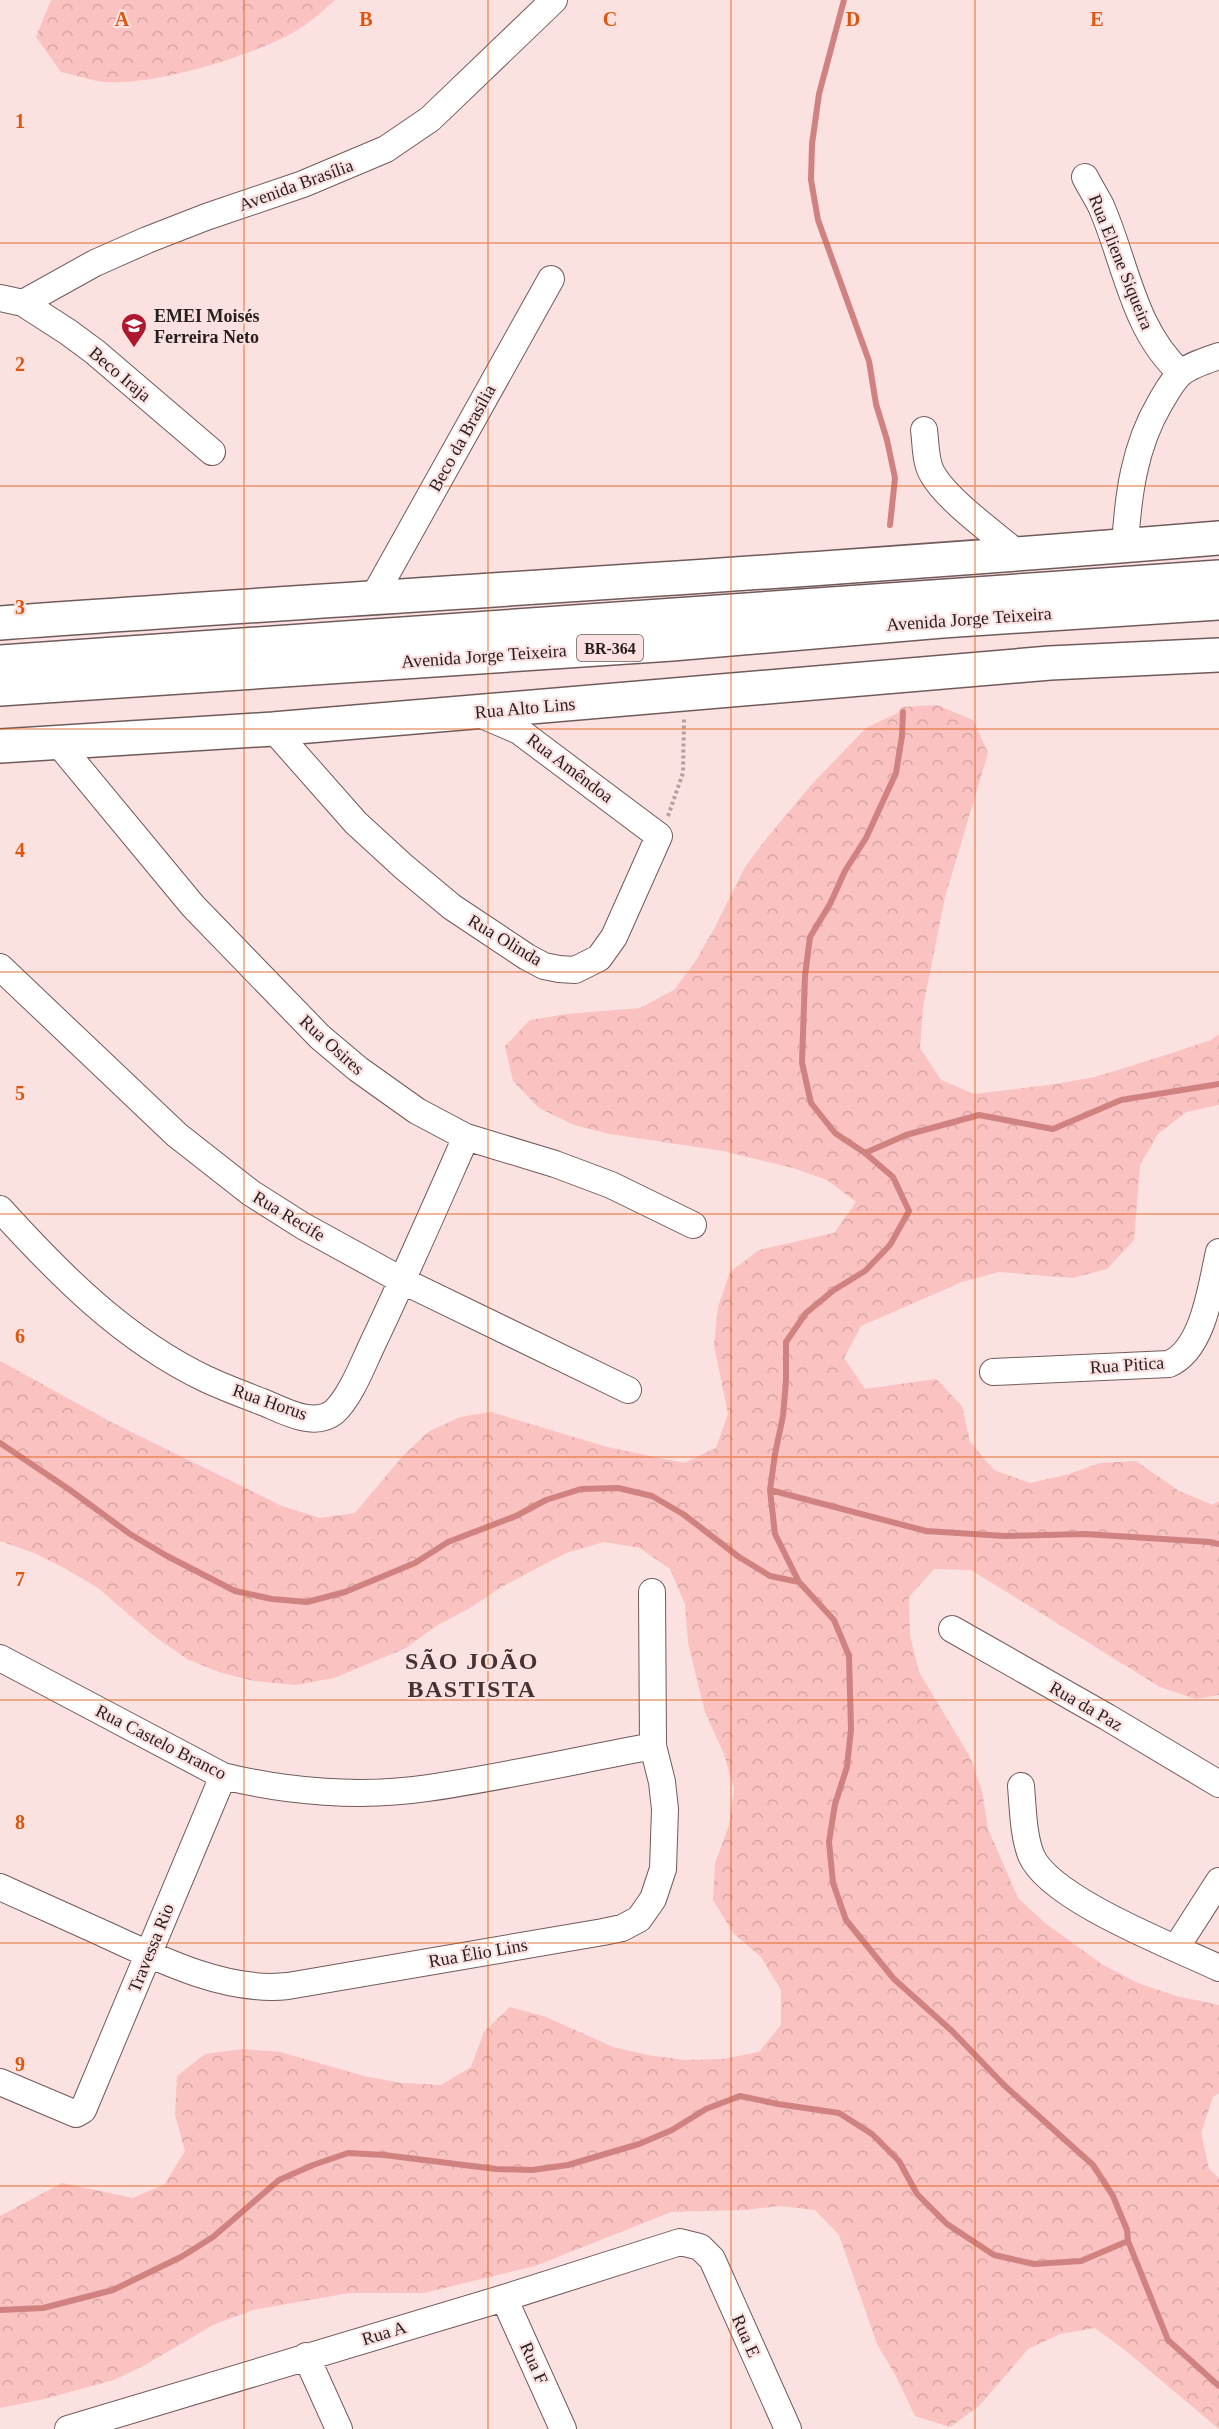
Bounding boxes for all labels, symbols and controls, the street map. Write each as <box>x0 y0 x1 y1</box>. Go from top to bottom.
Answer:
text: A <box>115 8 130 30</box>
text: B <box>359 8 373 30</box>
text: C <box>603 8 617 30</box>
text: D <box>846 8 860 30</box>
text: E <box>1090 8 1104 30</box>
text: 1 <box>15 110 25 132</box>
street label: Avenida Brasília <box>236 155 356 215</box>
street label: Rua Eliene Siqueira <box>1085 192 1157 332</box>
place label: EMEI Moisés Ferreira Neto <box>154 306 260 347</box>
school or university icon: EMEI Moisés Ferreira Neto <box>119 311 149 349</box>
street label: Beco Iraja <box>85 342 155 406</box>
text: 2 <box>15 353 25 375</box>
street label: Beco da Brasília <box>424 381 500 495</box>
text: 3 <box>15 596 25 618</box>
street label: Avenida Jorge Teixeira <box>886 603 1052 635</box>
road number: BR-364 <box>577 635 643 661</box>
street label: Avenida Jorge Teixeira <box>401 640 567 672</box>
street label: Rua Alto Lins <box>474 694 576 722</box>
street label: Rua Amêndoa <box>523 729 617 807</box>
text: 4 <box>15 839 25 861</box>
street label: Rua Olinda <box>464 910 546 970</box>
street label: Rua Osires <box>296 1011 368 1079</box>
text: 5 <box>15 1082 25 1104</box>
street label: Rua Recife <box>249 1187 329 1245</box>
text: 6 <box>15 1325 25 1347</box>
street label: Rua Pitica <box>1089 1352 1165 1378</box>
street label: Rua Horus <box>230 1380 310 1424</box>
text: 7 <box>15 1568 25 1590</box>
district label: SÃO JOÃO BASTISTA <box>405 1648 539 1702</box>
street label: Rua da Paz <box>1046 1677 1126 1735</box>
street label: Rua Castelo Branco <box>92 1700 230 1784</box>
text: 8 <box>15 1811 25 1833</box>
street label: Travessa Rio <box>124 1901 178 1995</box>
street label: Rua Élio Lins <box>427 1933 529 1972</box>
text: 9 <box>15 2053 25 2075</box>
street label: Rua E <box>728 2312 764 2360</box>
street label: Rua A <box>359 2317 409 2349</box>
street label: Rua F <box>516 2339 552 2387</box>

